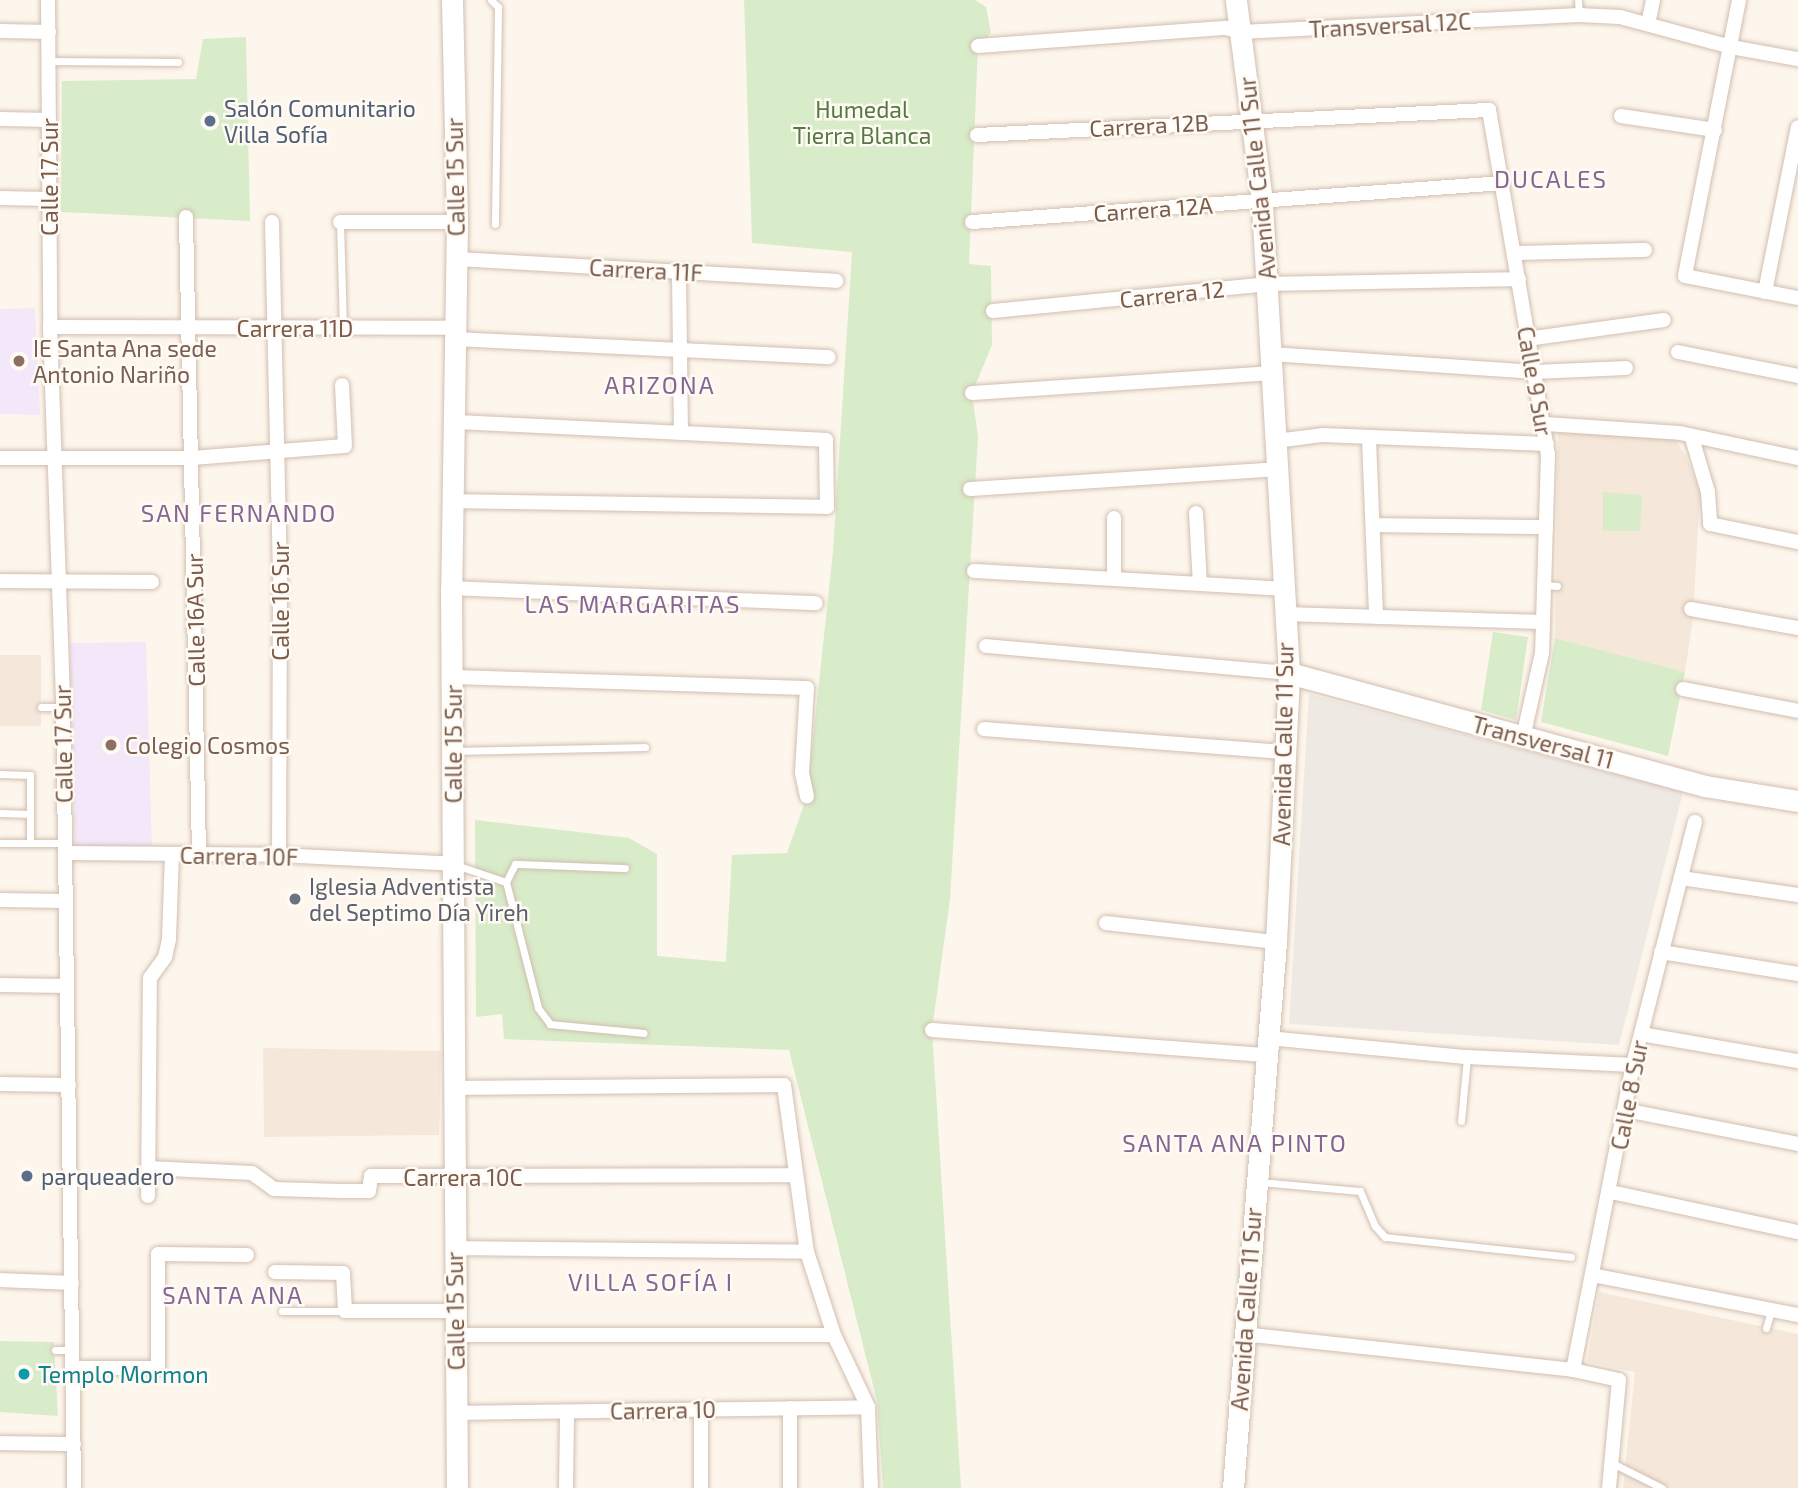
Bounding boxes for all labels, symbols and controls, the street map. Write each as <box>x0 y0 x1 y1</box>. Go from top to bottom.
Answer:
street label: Transversal 12C <box>1308 7 1472 43</box>
street label: Avenida Calle 11 Sur <box>1233 75 1281 281</box>
place label: Salón Comunitario Villa Sofía <box>224 94 416 148</box>
park label: Humedal Tierra Blanca <box>793 95 931 149</box>
street label: Carrera 12B <box>1089 108 1209 142</box>
marker: Salón Comunitario Villa Sofía <box>202 113 218 129</box>
street label: Calle 15 Sur <box>440 117 470 237</box>
street label: Calle 17 Sur <box>35 118 63 236</box>
district label: DUCALES <box>1495 165 1607 193</box>
street label: Carrera 12A <box>1092 191 1214 227</box>
street label: Carrera 11F <box>588 253 704 287</box>
street label: Carrera 12 <box>1118 275 1226 313</box>
street label: Carrera 11D <box>237 314 353 342</box>
street label: Calle 9 Sur <box>1512 324 1558 438</box>
place label: IE Santa Ana sede Antonio Nariño <box>33 334 217 388</box>
marker: IE Santa Ana sede Antonio Nariño <box>11 353 27 369</box>
district label: ARIZONA <box>605 371 715 399</box>
district label: SAN FERNANDO <box>142 499 336 527</box>
street label: Calle 16 Sur <box>266 541 294 661</box>
street label: Calle 16A Sur <box>180 553 210 687</box>
district label: LAS MARGARITAS <box>526 590 740 618</box>
street label: Avenida Calle 11 Sur <box>1267 642 1299 846</box>
street label: Calle 17 Sur <box>48 685 78 803</box>
street label: Calle 15 Sur <box>439 685 467 803</box>
street label: Transversal 11 <box>1469 710 1617 774</box>
place label: Colegio Cosmos <box>125 731 290 759</box>
marker: Colegio Cosmos <box>103 737 119 753</box>
street label: Carrera 10F <box>179 841 299 871</box>
place label: Iglesia Adventista del Septimo Día Yireh <box>309 872 530 926</box>
marker: Iglesia Adventista del Septimo Día Yireh <box>287 891 303 907</box>
street label: Calle 8 Sur <box>1605 1038 1653 1152</box>
district label: SANTA ANA PINTO <box>1123 1129 1347 1157</box>
place label: parqueadero <box>41 1162 175 1190</box>
street label: Carrera 10C <box>403 1163 523 1191</box>
marker: parqueadero <box>19 1168 35 1184</box>
street label: Avenida Calle 11 Sur <box>1225 1206 1267 1412</box>
street label: Calle 15 Sur <box>440 1251 470 1371</box>
district label: VILLA SOFÍA I <box>569 1268 733 1296</box>
district label: SANTA ANA <box>163 1281 303 1309</box>
place label: Templo Mormon <box>38 1360 209 1388</box>
marker: Templo Mormon <box>16 1366 32 1382</box>
street label: Carrera 10 <box>610 1395 716 1425</box>

